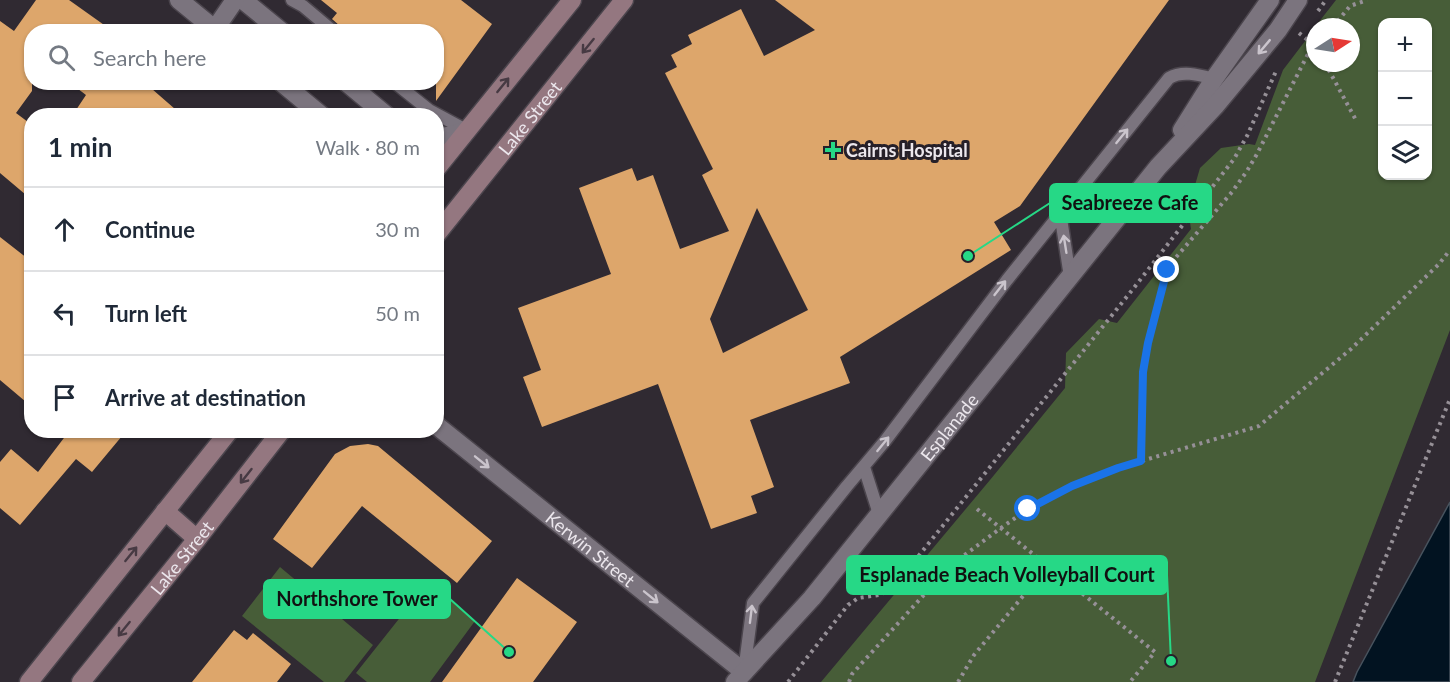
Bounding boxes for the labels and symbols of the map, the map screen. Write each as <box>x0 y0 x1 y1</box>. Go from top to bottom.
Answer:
north arrow <box>1306 18 1360 72</box>
one-way arrow <box>581 37 594 53</box>
one-way arrow <box>1257 39 1270 55</box>
street label: Lake Street <box>494 76 566 159</box>
one-way arrow <box>497 77 510 93</box>
one-way arrow <box>1115 128 1128 144</box>
place label: Cairns Hospital <box>846 139 968 161</box>
marker: Cairns Hospital <box>824 141 842 159</box>
callout: Seabreeze Cafe <box>1050 184 1211 222</box>
text: Seabreeze Cafe <box>1062 190 1199 214</box>
one-way arrow <box>1060 235 1071 255</box>
route end <box>1153 256 1179 282</box>
one-way arrow <box>993 281 1006 297</box>
street label: Esplanade <box>916 389 983 465</box>
one-way arrow <box>876 436 889 452</box>
one-way arrow <box>474 456 490 469</box>
one-way arrow <box>240 468 253 484</box>
route start <box>1014 495 1040 521</box>
street label: Kerwin Street <box>541 507 640 592</box>
street label: Lake Street <box>145 516 218 599</box>
one-way arrow <box>124 546 137 562</box>
callout: Esplanade Beach Volleyball Court <box>847 556 1167 594</box>
text: Esplanade Beach Volleyball Court <box>859 562 1155 586</box>
callout: Northshore Tower <box>264 580 450 618</box>
text: Northshore Tower <box>276 586 438 610</box>
one-way arrow <box>643 591 659 604</box>
one-way arrow <box>746 604 757 624</box>
one-way arrow <box>118 621 131 637</box>

